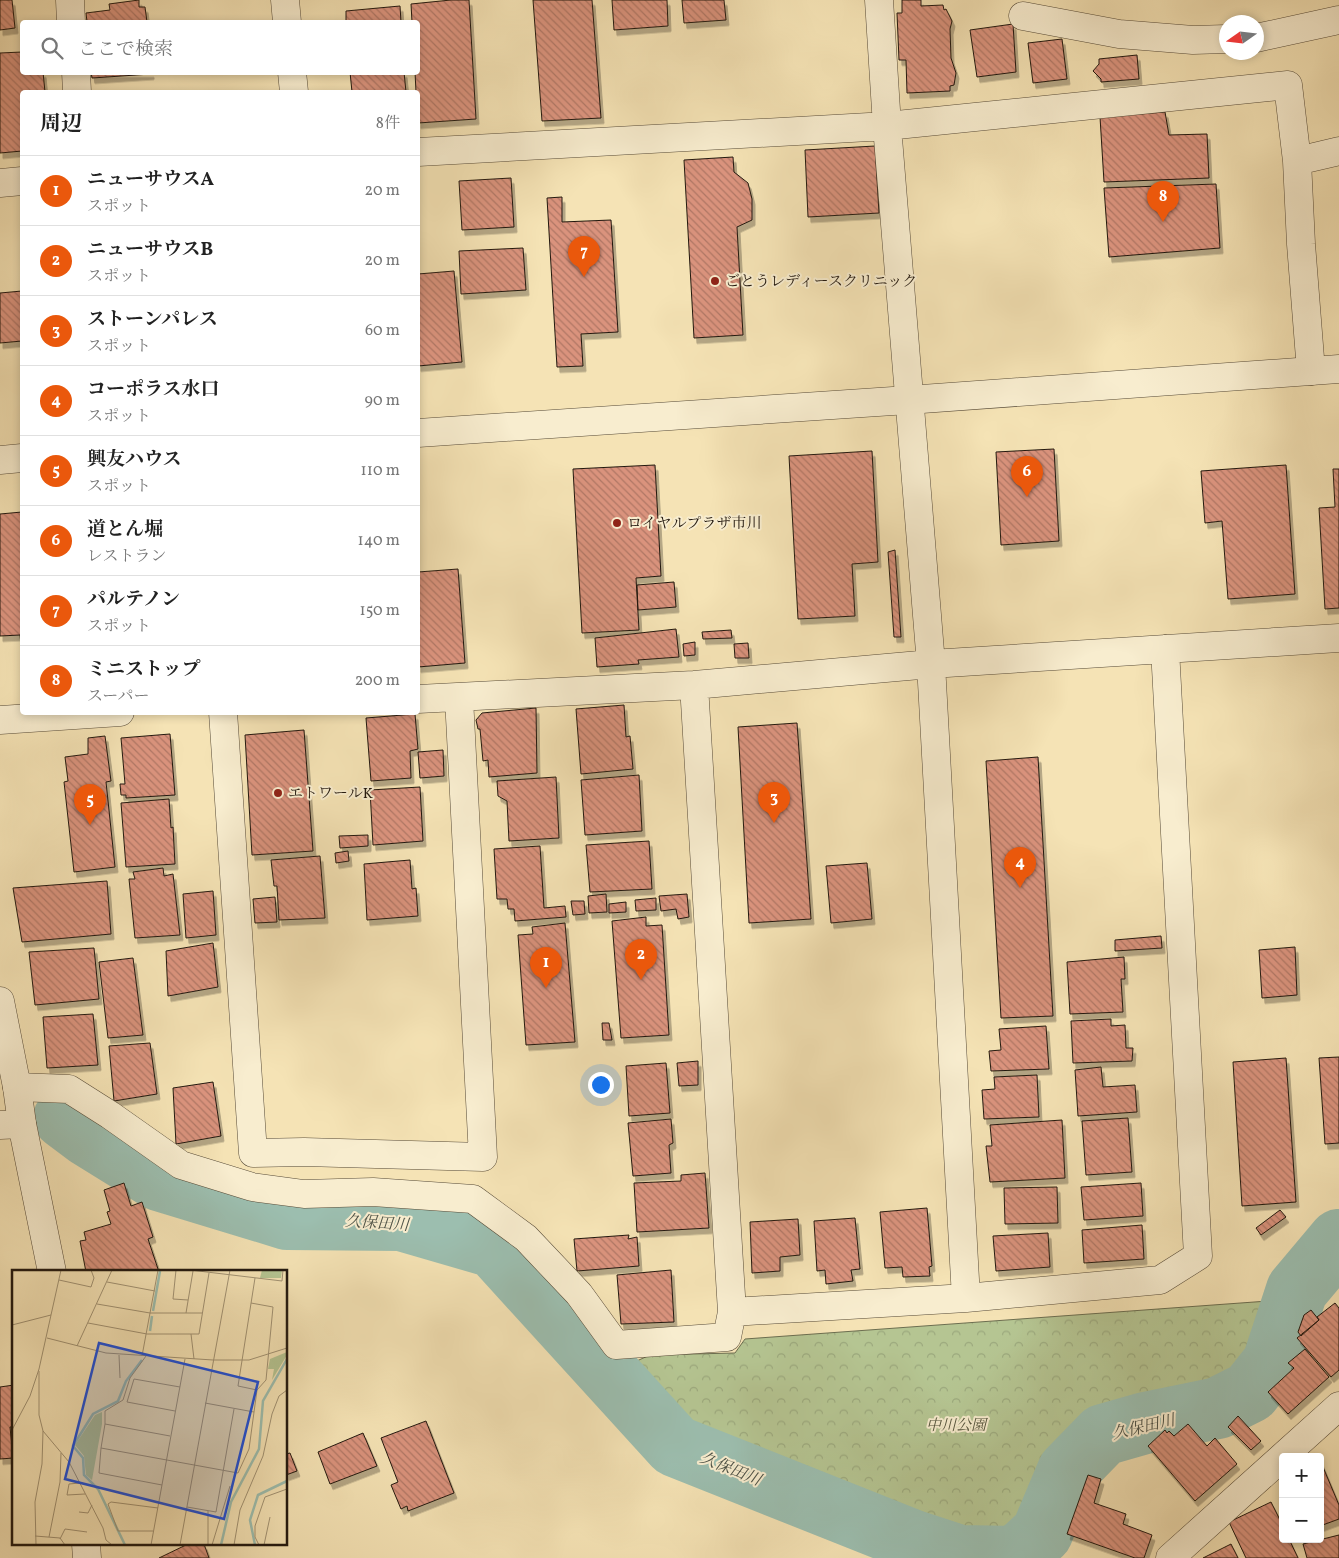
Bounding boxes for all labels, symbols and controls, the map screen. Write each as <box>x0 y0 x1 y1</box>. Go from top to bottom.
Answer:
north arrow <box>1219 15 1264 60</box>
search box <box>20 20 420 75</box>
icon: search <box>38 34 66 62</box>
text: ここで検索 <box>78 37 173 63</box>
text: 周辺 <box>40 110 82 139</box>
text: 8件 <box>376 113 400 135</box>
text: ニューサウスA <box>87 167 214 193</box>
text: 1 <box>53 180 59 202</box>
text: 20 m <box>365 180 400 202</box>
pin: 8 <box>1147 181 1179 222</box>
text: スポット <box>87 196 151 218</box>
pin: 7 <box>568 236 600 277</box>
text: ニューサウスB <box>87 237 213 263</box>
text: 2 <box>52 250 60 272</box>
text: 20 m <box>365 250 400 272</box>
text: スポット <box>87 266 151 288</box>
place label: ごとうレディースクリニック <box>725 272 917 293</box>
marker: ごとうレディースクリニック <box>709 275 721 287</box>
text: ストーンパレス <box>87 307 218 333</box>
text: 3 <box>52 320 60 342</box>
text: 60 m <box>365 320 400 342</box>
text: スポット <box>87 336 151 358</box>
text: コーポラス水口 <box>87 377 219 403</box>
text: 4 <box>51 390 61 412</box>
text: 90 m <box>364 390 400 412</box>
text: スポット <box>87 406 151 428</box>
text: 興友ハウス <box>87 447 181 473</box>
pin: 6 <box>1011 456 1043 497</box>
text: 5 <box>52 460 60 482</box>
text: 110 m <box>361 460 400 482</box>
text: スポット <box>87 476 151 498</box>
place label: ロイヤルプラザ市川 <box>627 514 761 535</box>
text: 道とん堀 <box>87 517 163 543</box>
marker: ロイヤルプラザ市川 <box>611 517 623 529</box>
text: 6 <box>52 530 60 552</box>
text: 140 m <box>358 530 400 552</box>
text: レストラン <box>87 546 167 568</box>
text: パルテノン <box>87 587 180 613</box>
text: 7 <box>52 600 60 622</box>
text: 150 m <box>359 600 400 622</box>
text: スポット <box>87 616 151 638</box>
text: ミニストップ <box>87 657 200 683</box>
text: 8 <box>52 670 60 692</box>
text: 200 m <box>355 670 400 692</box>
text: スーパー <box>87 686 149 708</box>
pin: 3 <box>758 782 790 823</box>
pin: 5 <box>74 784 106 825</box>
place label: エトワールK <box>288 784 373 805</box>
marker: エトワールK <box>272 787 284 799</box>
pin: 4 <box>1004 847 1036 888</box>
pin: 2 <box>625 939 657 980</box>
pin: 1 <box>530 947 562 988</box>
your location <box>588 1072 614 1098</box>
water label: 久保田川 <box>344 1211 412 1237</box>
inset map <box>12 1270 288 1546</box>
water label: 久保田川 <box>1110 1410 1179 1446</box>
park label: 中川公園 <box>926 1416 989 1437</box>
water label: 久保田川 <box>696 1448 766 1493</box>
map controls <box>1279 1453 1324 1543</box>
button: + <box>1279 1453 1324 1498</box>
button: − <box>1279 1498 1324 1543</box>

